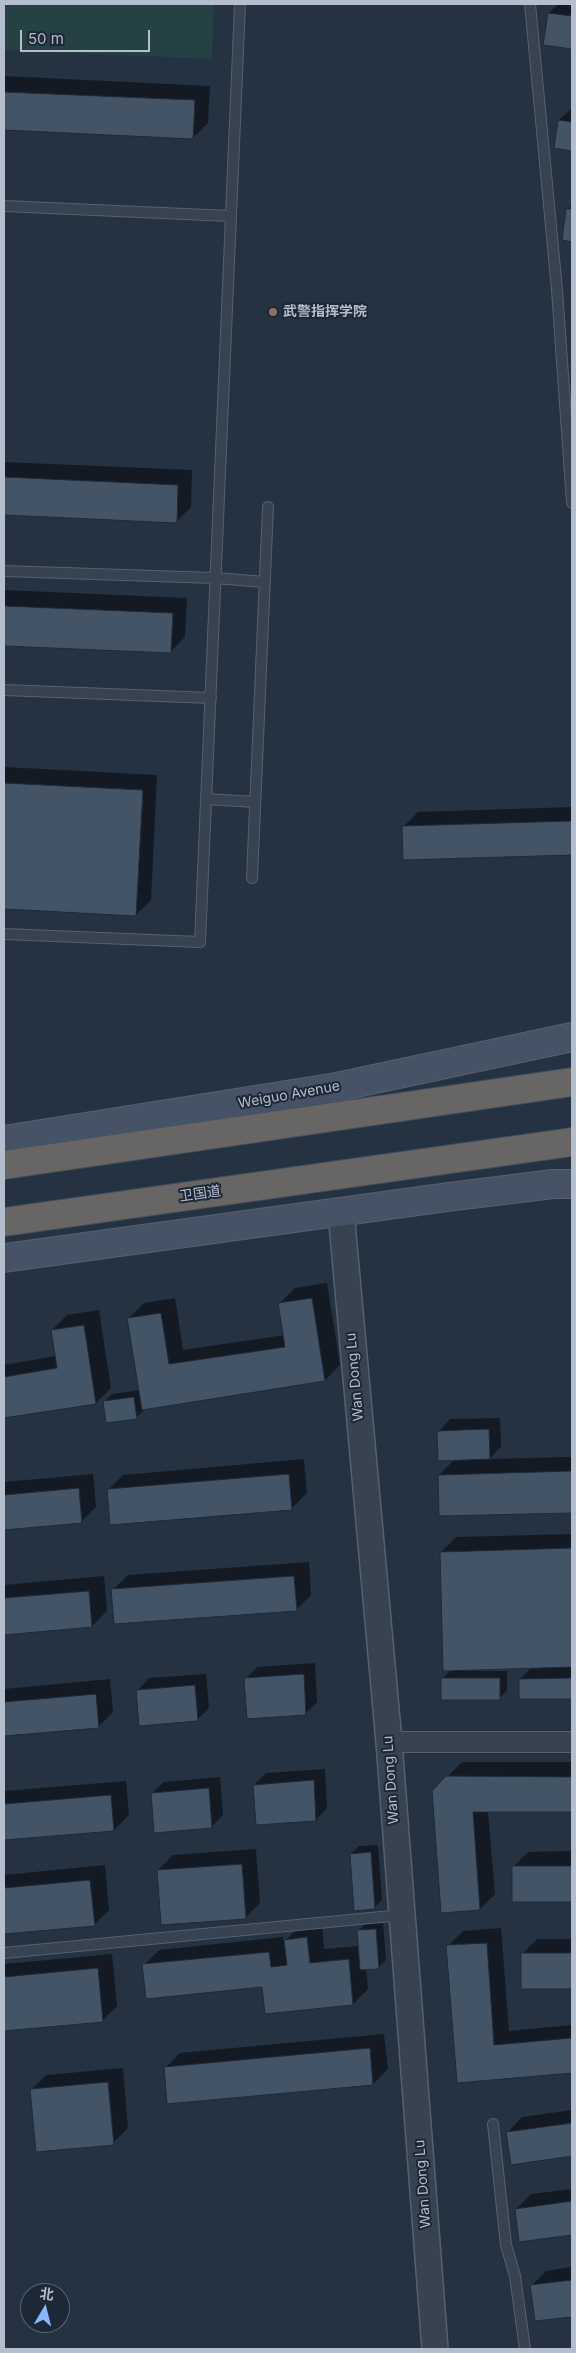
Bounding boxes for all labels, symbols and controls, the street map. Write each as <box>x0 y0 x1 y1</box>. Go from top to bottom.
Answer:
scale bar <box>22 20 152 52</box>
text: 50 m <box>28 29 64 48</box>
place label: 武警指挥学院 <box>283 304 367 320</box>
marker: 武警指挥学院 <box>267 306 279 318</box>
street label: Weiguo Avenue <box>237 1078 341 1112</box>
street label: 卫国道 <box>178 1183 222 1205</box>
street label: Wan Dong Lu <box>343 1332 367 1422</box>
street label: Wan Dong Lu <box>380 1735 402 1825</box>
street label: Wan Dong Lu <box>412 2139 434 2229</box>
north arrow <box>20 2283 70 2333</box>
text: 北 <box>39 2284 55 2303</box>

